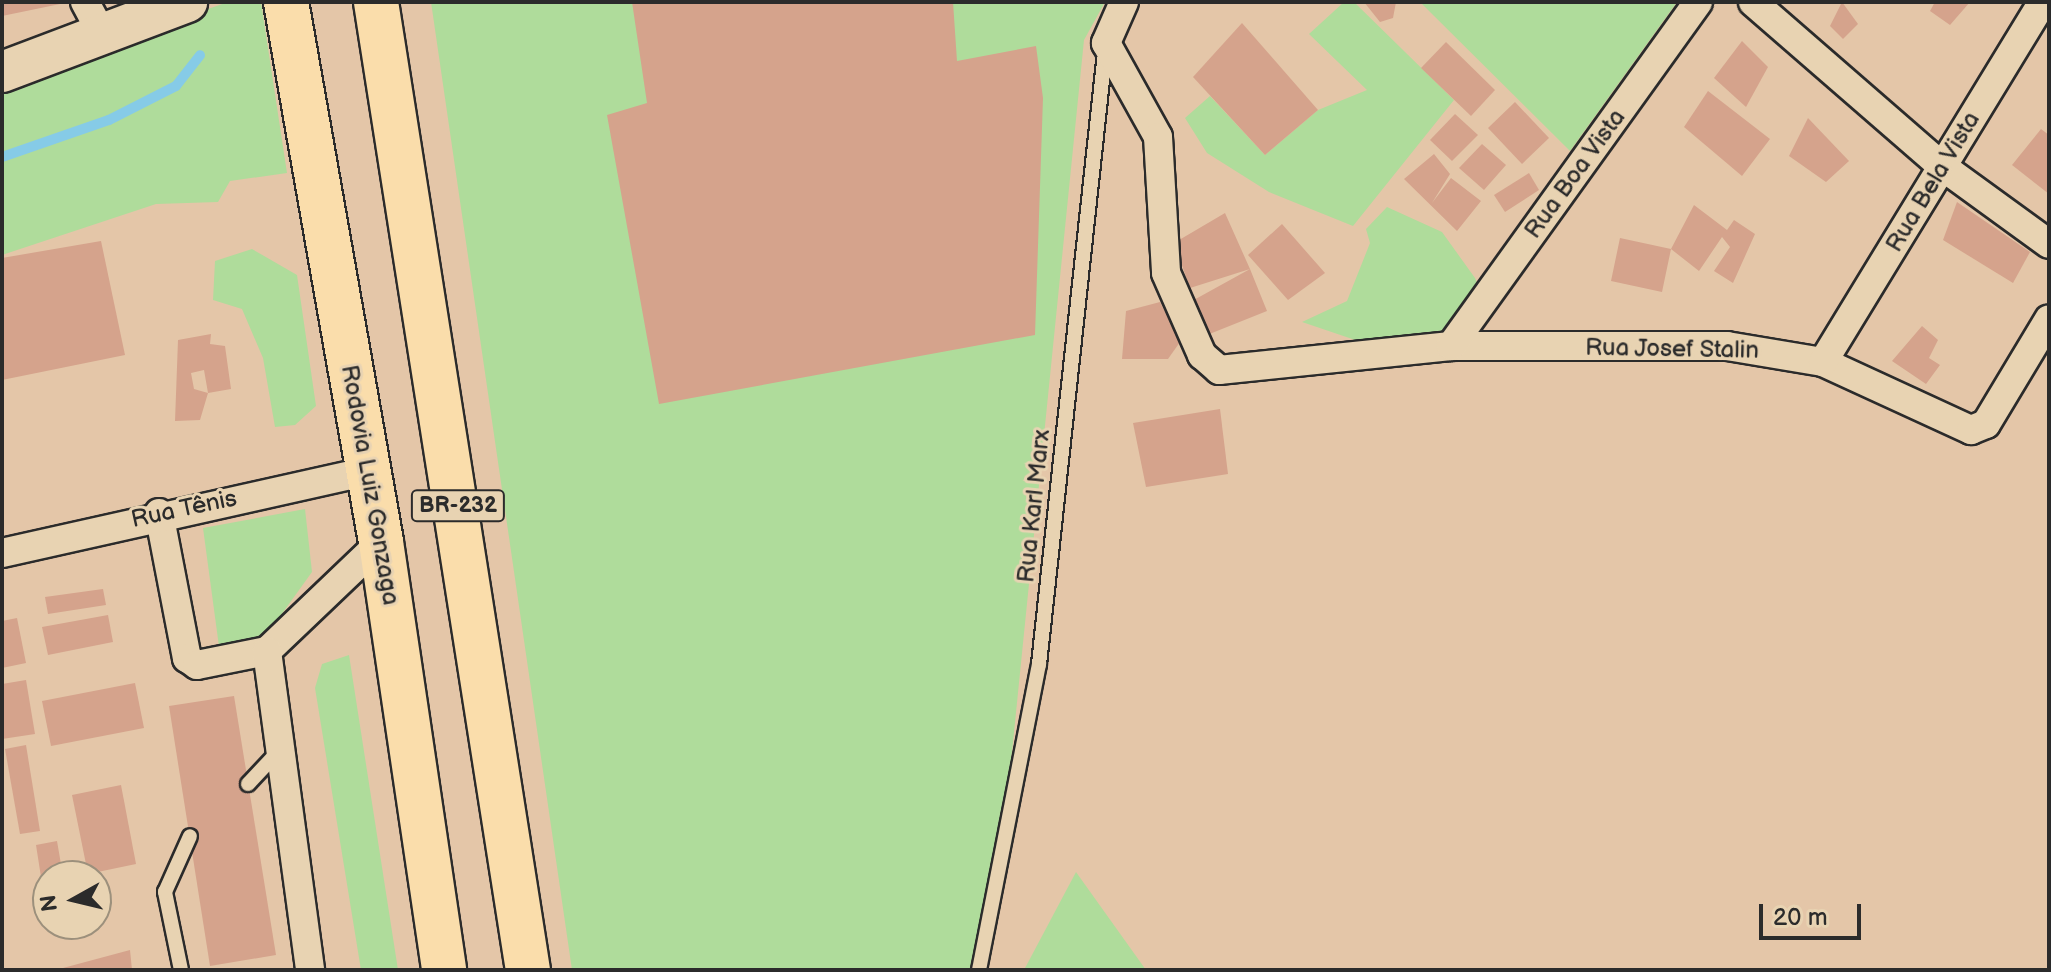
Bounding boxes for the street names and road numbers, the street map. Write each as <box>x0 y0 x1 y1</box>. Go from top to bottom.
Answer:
street label: Rua Boa Vista <box>1518 104 1632 244</box>
street label: Rua Bela Vista <box>1880 106 1986 258</box>
street label: Rua Josef Stalin <box>1584 333 1760 365</box>
street label: Rodovia Luiz Gonzaga <box>335 363 405 607</box>
street label: Rua Karl Marx <box>1012 428 1056 584</box>
street label: Rua Tênis <box>128 484 240 534</box>
road number: BR-232 <box>410 488 506 524</box>

